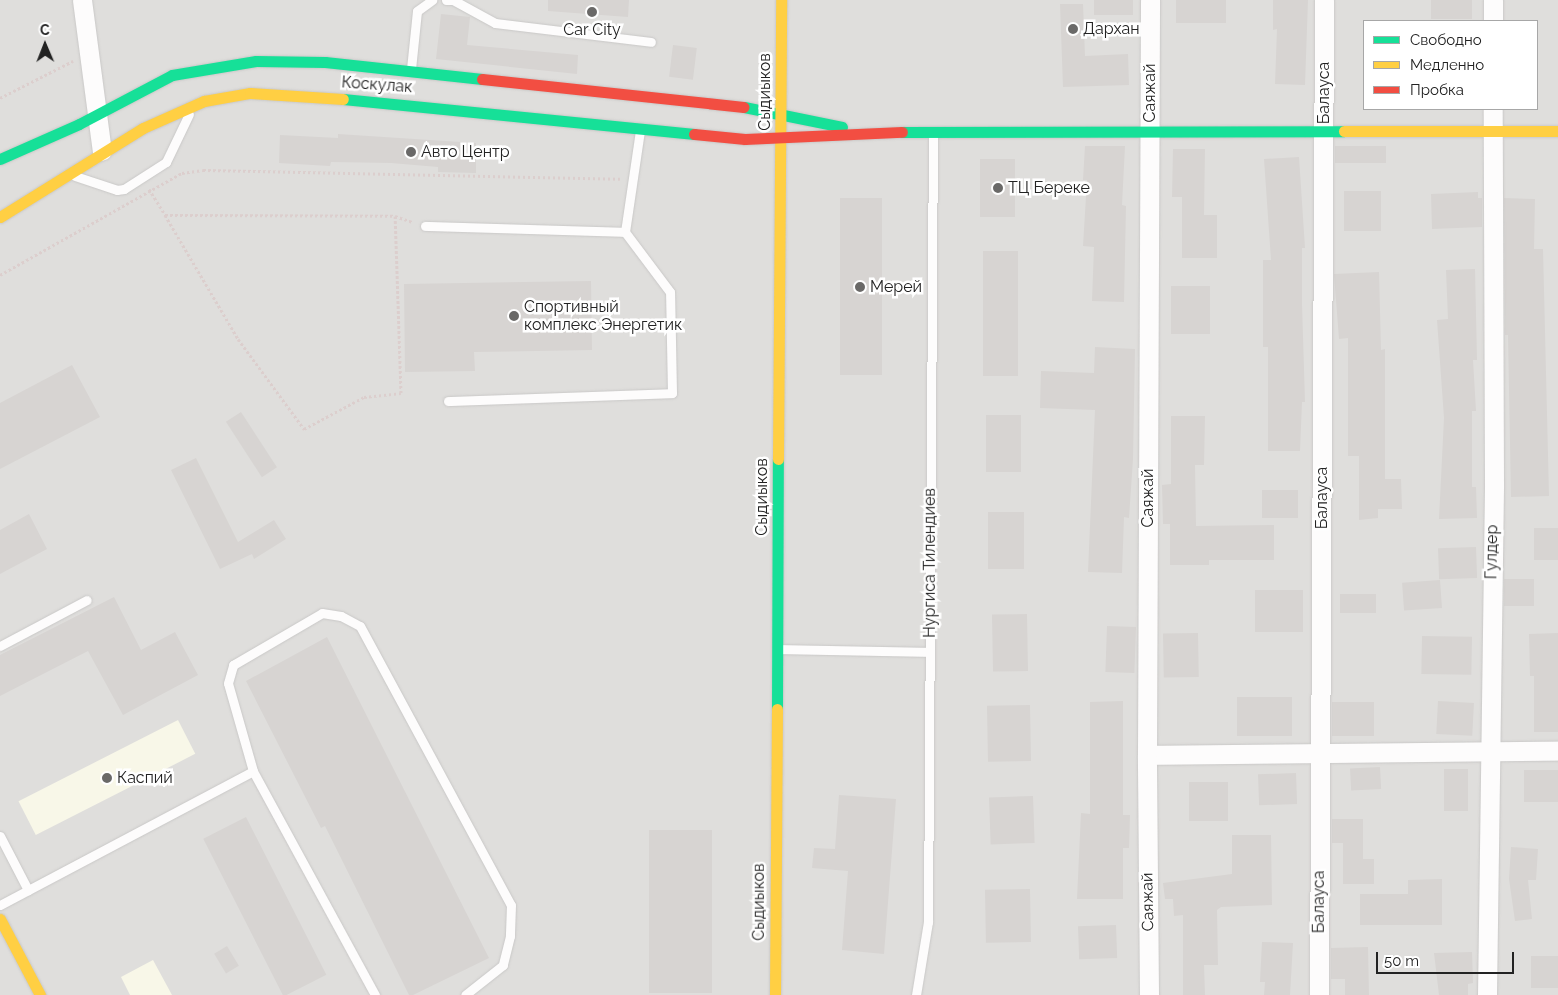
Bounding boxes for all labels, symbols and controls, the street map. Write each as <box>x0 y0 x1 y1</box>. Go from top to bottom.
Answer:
marker: Car City <box>586 6 598 18</box>
place label: Дархан <box>1083 19 1140 39</box>
north arrow <box>20 20 70 70</box>
place label: Car City <box>563 20 621 40</box>
legend <box>1363 20 1538 110</box>
text: С <box>40 22 50 38</box>
marker: Дархан <box>1067 23 1079 35</box>
text: Свободно <box>1410 31 1482 49</box>
street label: Сыдиыков <box>755 53 775 131</box>
text: Медленно <box>1410 56 1484 74</box>
street label: Балауса <box>1314 62 1334 124</box>
street label: Саяжай <box>1140 64 1160 122</box>
street label: Коскулак <box>341 73 413 97</box>
text: Пробка <box>1410 81 1464 99</box>
place label: Авто Центр <box>421 142 510 162</box>
marker: Авто Центр <box>405 146 417 158</box>
place label: ТЦ Береке <box>1008 178 1090 198</box>
marker: ТЦ Береке <box>992 182 1004 194</box>
place label: Мерей <box>870 277 922 297</box>
marker: Мерей <box>854 281 866 293</box>
place label: Спортивный комплекс Энергетик <box>524 297 682 335</box>
marker: Спортивный комплекс Энергетик <box>508 310 520 322</box>
street label: Сыдиыков <box>752 458 772 536</box>
street label: Балауса <box>1312 467 1332 529</box>
street label: Саяжай <box>1138 469 1158 527</box>
street label: Нургиса Тилендиев <box>920 488 940 638</box>
street label: Гулдер <box>1482 525 1502 579</box>
place label: Каспий <box>117 768 173 788</box>
marker: Каспий <box>101 772 113 784</box>
street label: Сыдиыков <box>749 863 769 941</box>
street label: Балауса <box>1309 871 1329 933</box>
street label: Саяжай <box>1138 872 1158 932</box>
scale bar <box>1378 942 1516 974</box>
text: 50 m <box>1384 952 1419 970</box>

